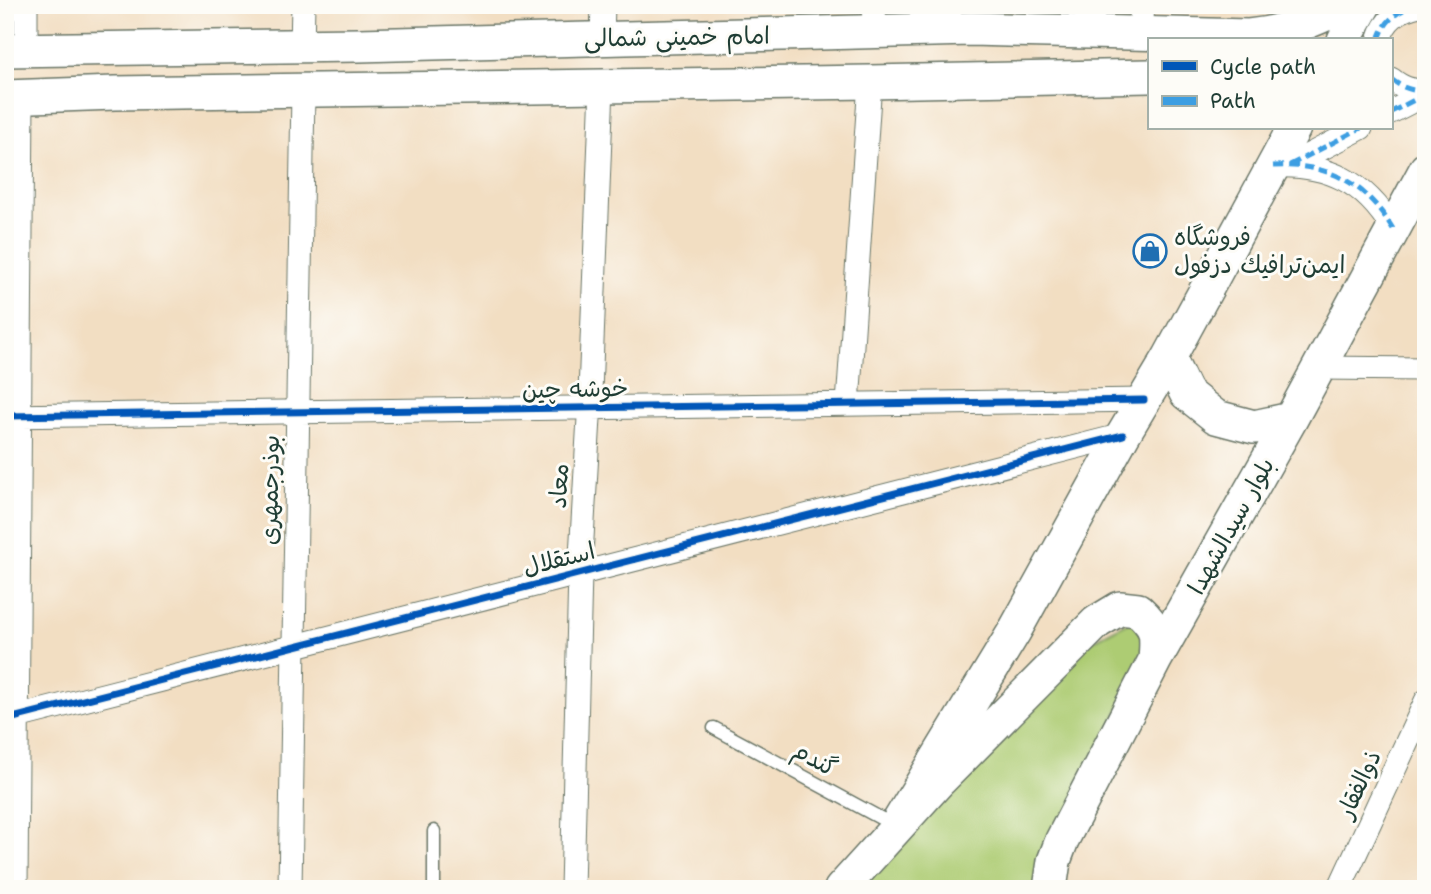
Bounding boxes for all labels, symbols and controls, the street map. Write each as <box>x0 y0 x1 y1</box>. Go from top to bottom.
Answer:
street label: امام خمینی شمالی <box>584 19 770 57</box>
legend <box>1148 38 1392 130</box>
text: Cycle path <box>1210 53 1316 81</box>
text: Path <box>1210 87 1256 115</box>
place label: فروشگاه ايمن‌ترافيك دزفول <box>1174 221 1345 281</box>
shop icon: فروشگاه ايمن‌ترافيك دزفول <box>1131 232 1169 270</box>
street label: خوشه چین <box>521 372 629 406</box>
street label: بوذرجمهری <box>253 435 287 545</box>
street label: بلوار سیدالشهدا <box>1180 452 1282 600</box>
street label: معاد <box>542 462 576 510</box>
street label: استقلال <box>520 535 598 583</box>
street label: گندم <box>786 734 843 787</box>
street label: ذوالفقار <box>1328 745 1389 825</box>

